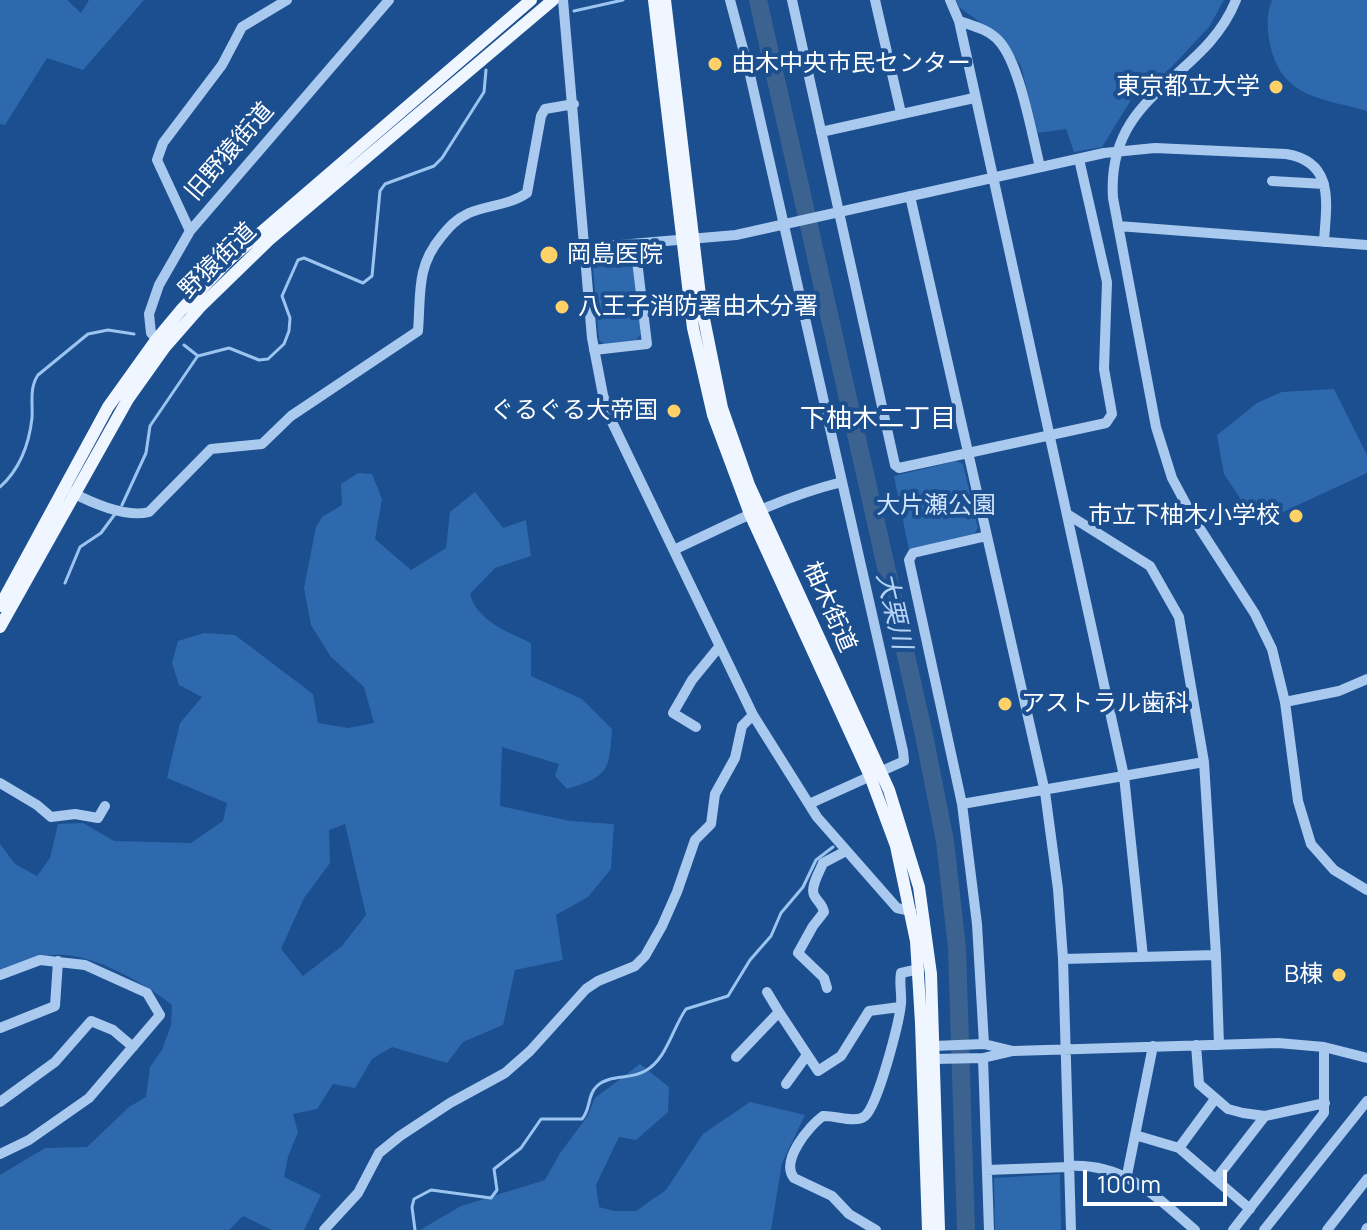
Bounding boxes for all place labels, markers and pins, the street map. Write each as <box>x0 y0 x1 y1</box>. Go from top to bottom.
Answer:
place label: 由木中央市民センター <box>731 50 971 78</box>
marker: 由木中央市民センター <box>706 55 724 73</box>
place label: 東京都立大学 <box>1116 73 1260 101</box>
marker: 東京都立大学 <box>1267 78 1285 96</box>
place label: 岡島医院 <box>567 241 663 269</box>
marker: 岡島医院 <box>538 244 560 266</box>
place label: 八王子消防署由木分署 <box>578 293 818 321</box>
marker: 八王子消防署由木分署 <box>553 298 571 316</box>
place label: ぐるぐる大帝国 <box>490 397 658 425</box>
marker: ぐるぐる大帝国 <box>665 402 683 420</box>
place label: 市立下柚木小学校 <box>1088 502 1280 530</box>
marker: 市立下柚木小学校 <box>1287 507 1305 525</box>
place label: アストラル歯科 <box>1021 690 1189 718</box>
marker: アストラル歯科 <box>996 695 1014 713</box>
place label: B棟 <box>1284 961 1323 989</box>
marker: B棟 <box>1330 966 1348 984</box>

